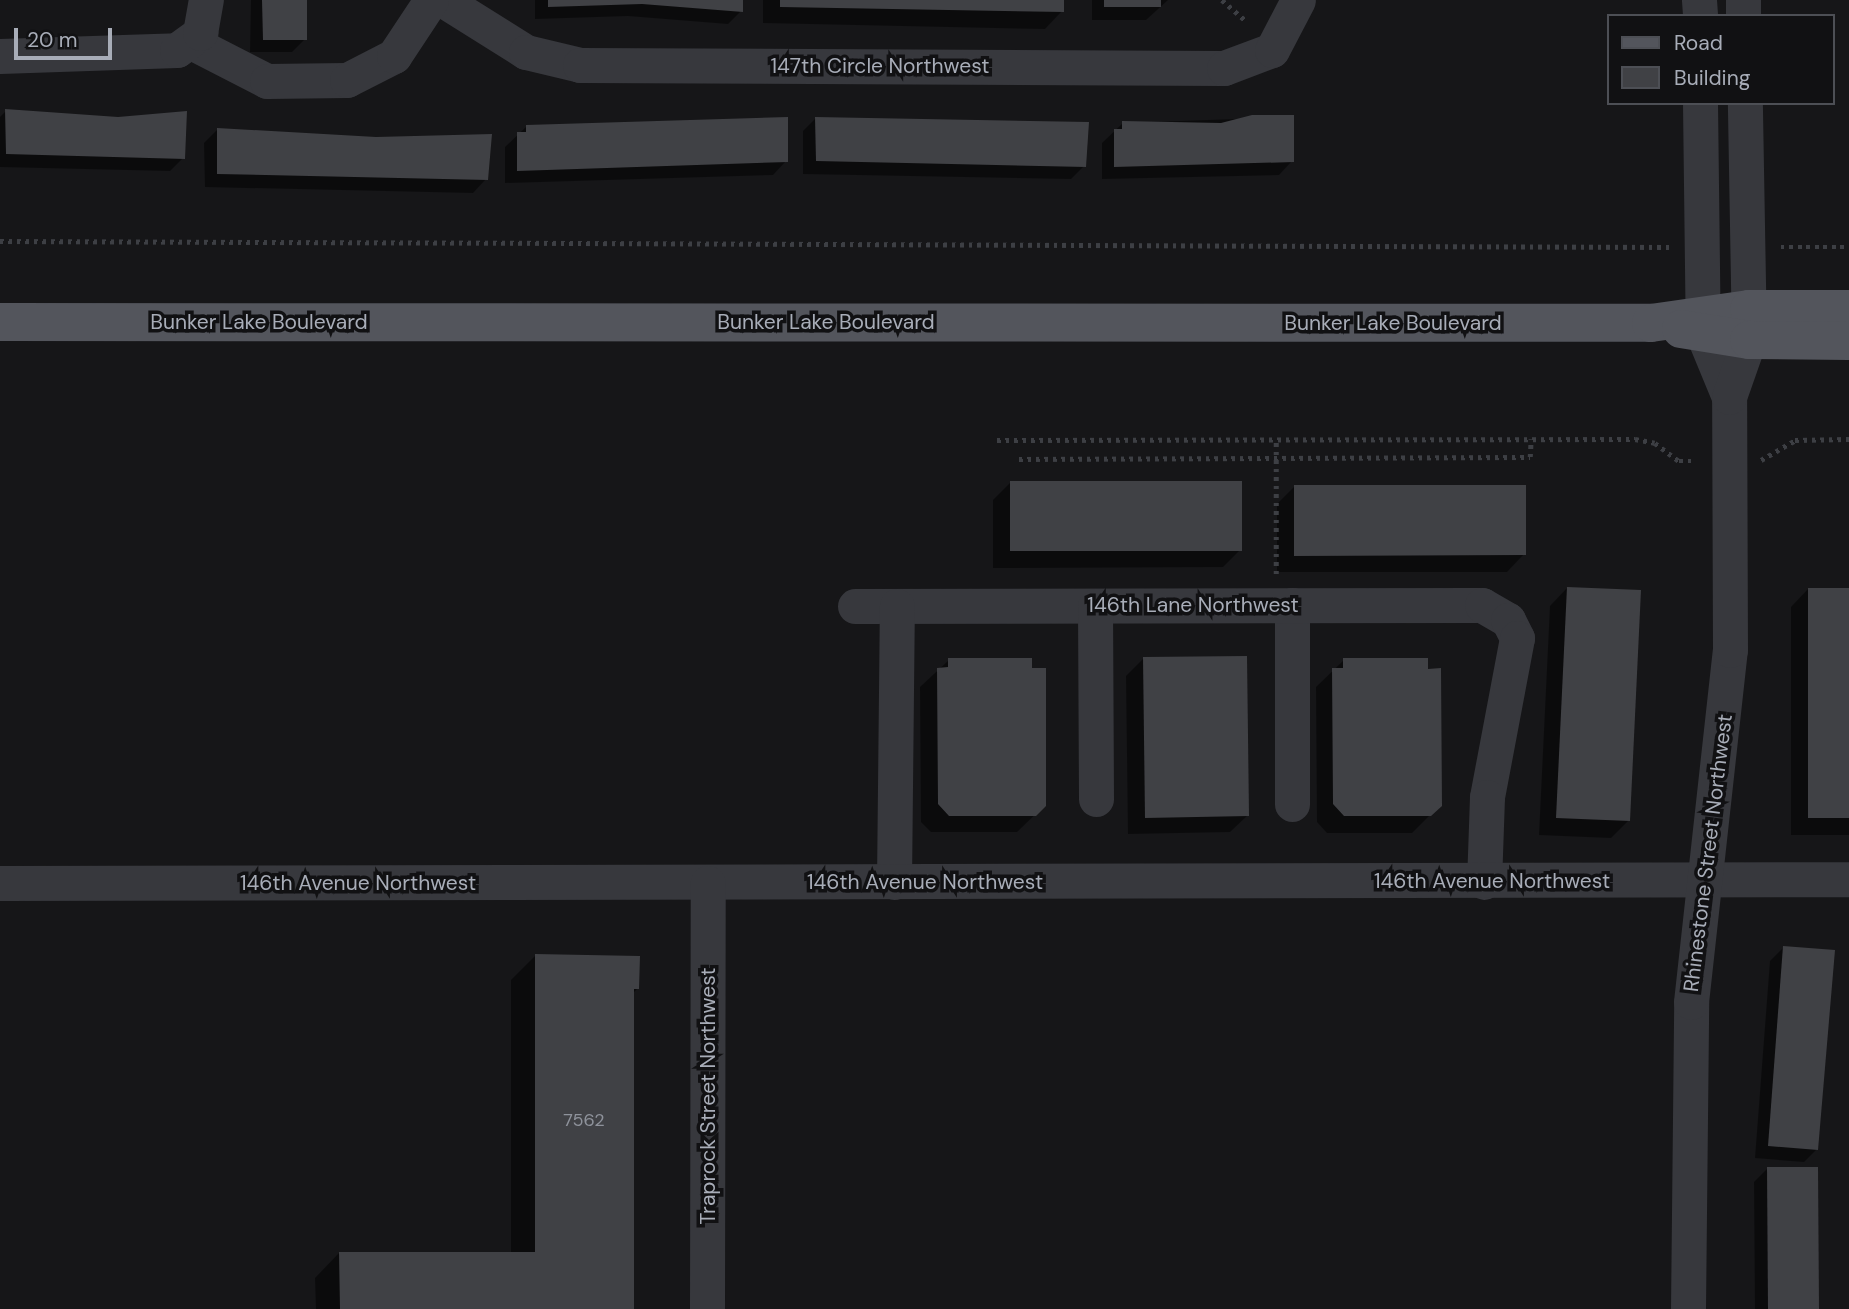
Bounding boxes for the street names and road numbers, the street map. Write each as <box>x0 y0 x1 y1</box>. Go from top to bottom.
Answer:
street label: 147th Circle Northwest <box>771 53 989 79</box>
street label: Bunker Lake Boulevard <box>150 309 368 335</box>
street label: Bunker Lake Boulevard <box>717 309 935 335</box>
street label: Bunker Lake Boulevard <box>1284 310 1502 336</box>
street label: 146th Lane Northwest <box>1087 592 1299 618</box>
street label: Rhinestone Street Northwest <box>1678 713 1738 993</box>
street label: 146th Avenue Northwest <box>1374 868 1610 894</box>
street label: 146th Avenue Northwest <box>807 869 1043 895</box>
street label: 146th Avenue Northwest <box>240 870 476 896</box>
street label: Traprock Street Northwest <box>695 968 721 1224</box>

